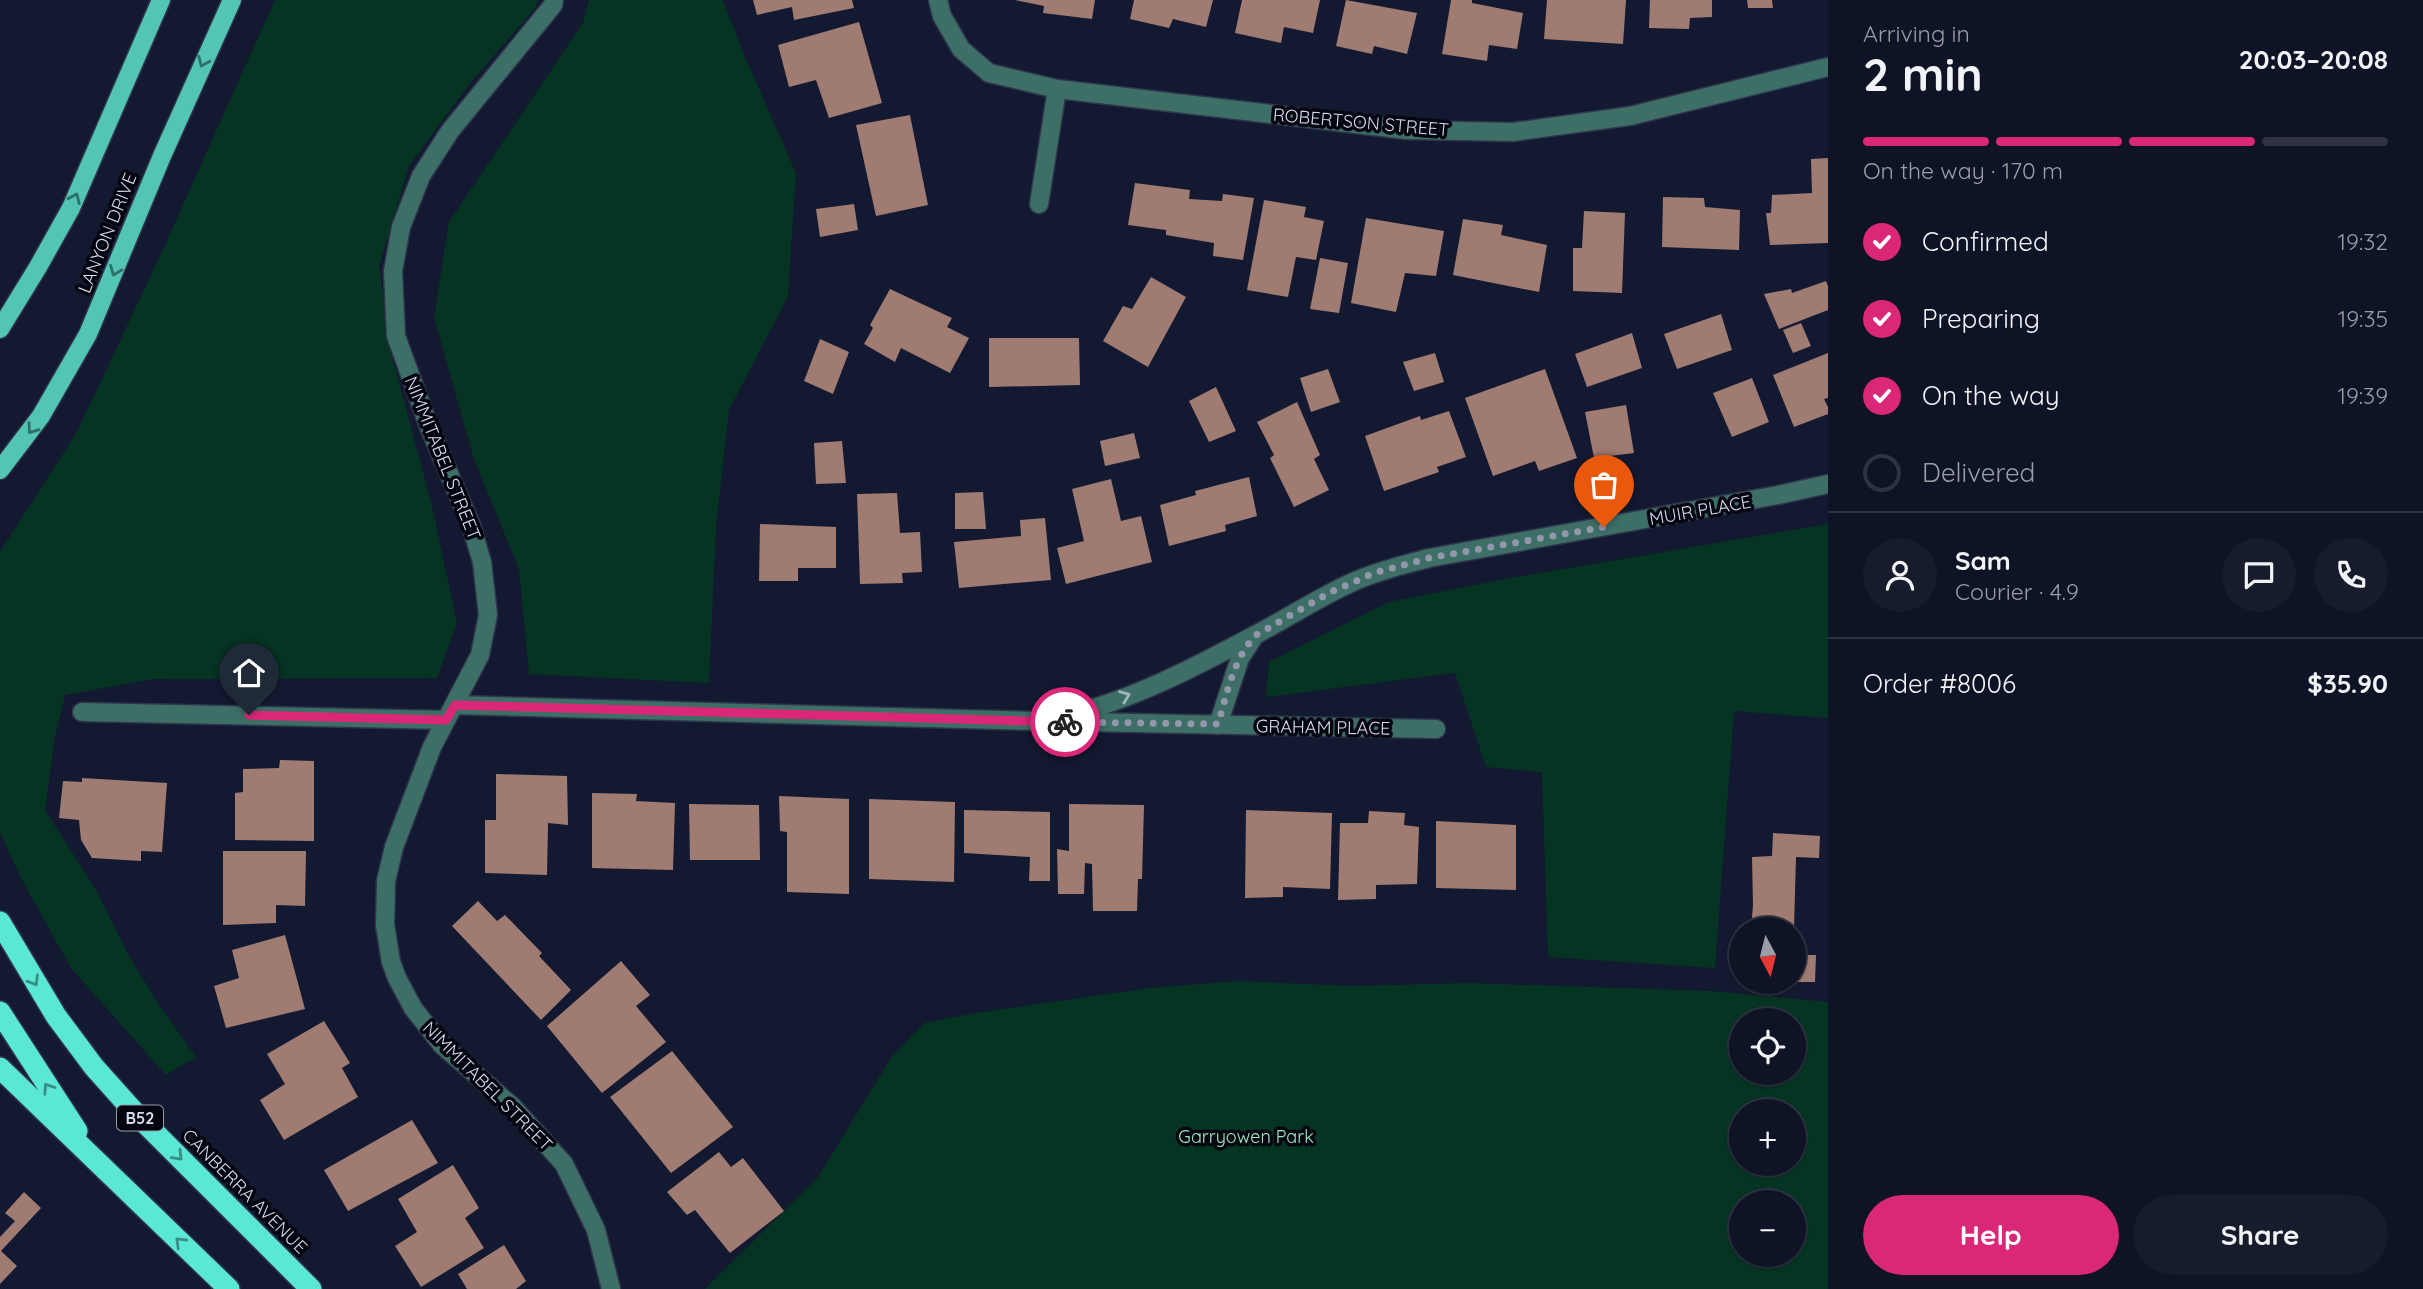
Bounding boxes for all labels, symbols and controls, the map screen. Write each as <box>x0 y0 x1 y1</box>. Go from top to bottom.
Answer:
text: Arriving in <box>1863 19 1970 48</box>
text: 20:03–20:08 <box>2239 43 2388 76</box>
text: 2 min <box>1863 45 1983 103</box>
one-way arrow <box>197 55 211 67</box>
street label: ROBERTSON STREET <box>1272 103 1450 141</box>
text: On the way · 170 m <box>1863 156 2063 185</box>
street label: LANYON DRIVE <box>72 170 142 296</box>
one-way arrow <box>66 193 80 205</box>
icon: check <box>1863 223 1901 261</box>
text: Confirmed <box>1922 225 2049 258</box>
text: 19:32 <box>2338 227 2388 256</box>
one-way arrow <box>109 265 123 277</box>
icon: check <box>1863 300 1901 338</box>
text: Preparing <box>1922 302 2040 335</box>
text: 19:35 <box>2338 304 2388 333</box>
street label: NIMMITABEL STREET <box>400 373 486 543</box>
icon: check <box>1863 377 1901 415</box>
text: On the way <box>1922 379 2060 412</box>
text: 19:39 <box>2337 381 2388 410</box>
one-way arrow <box>28 421 40 434</box>
pin <box>1574 455 1634 527</box>
text: Delivered <box>1922 456 2035 489</box>
icon: bag <box>1585 466 1623 504</box>
street label: MUIR PLACE <box>1647 490 1753 530</box>
button: person <box>1863 538 1937 612</box>
button: chat <box>2222 538 2296 612</box>
button: phone <box>2314 538 2388 612</box>
text: Sam <box>1955 544 2011 577</box>
text: Courier · 4.9 <box>1955 577 2079 606</box>
pin <box>219 643 279 715</box>
icon: home <box>230 654 268 692</box>
text: Order #8006 <box>1863 667 2016 700</box>
text: $35.90 <box>2307 667 2388 700</box>
courier <box>1030 687 1100 757</box>
one-way arrow <box>1119 691 1131 705</box>
icon: bike <box>1046 703 1084 741</box>
street label: GRAHAM PLACE <box>1256 714 1390 740</box>
north arrow <box>1729 917 1806 994</box>
map controls <box>1729 917 1806 1267</box>
one-way arrow <box>26 973 39 986</box>
button: locate <box>1729 1008 1806 1085</box>
street label: NIMMITABEL STREET <box>418 1016 558 1156</box>
one-way arrow <box>43 1082 56 1095</box>
button: + <box>1729 1099 1806 1176</box>
road number: B52 <box>117 1106 163 1130</box>
street label: CANBERRA AVENUE <box>178 1124 312 1258</box>
park label: Garryowen Park <box>1178 1125 1314 1148</box>
one-way arrow <box>169 1148 182 1161</box>
button: − <box>1729 1190 1806 1267</box>
button: Help <box>1863 1195 2119 1275</box>
button: Share <box>2133 1195 2388 1275</box>
one-way arrow <box>175 1237 188 1250</box>

